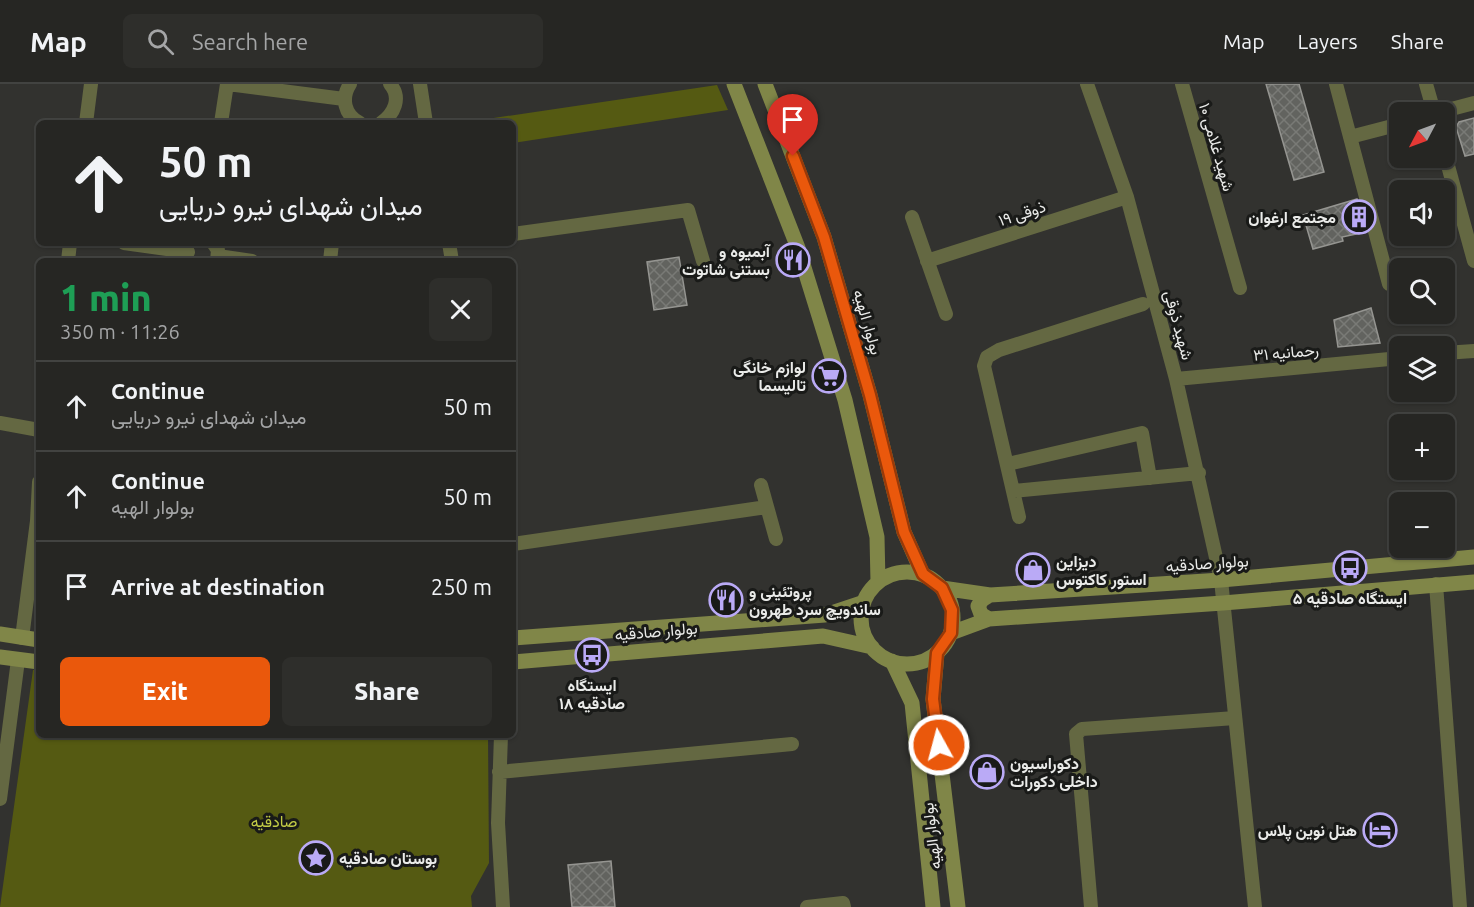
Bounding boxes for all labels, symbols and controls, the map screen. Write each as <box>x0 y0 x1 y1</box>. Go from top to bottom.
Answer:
search box <box>123 14 543 68</box>
icon: search <box>144 25 177 58</box>
text: Map <box>30 26 87 57</box>
text: Search here <box>192 29 308 54</box>
text: Map <box>1223 29 1264 53</box>
text: Layers <box>1297 29 1358 53</box>
text: Share <box>1391 29 1444 53</box>
pin <box>767 94 818 156</box>
street label: شهید غلامی ۱۰ <box>1194 101 1238 194</box>
north arrow <box>1389 102 1455 168</box>
map controls <box>1389 102 1455 558</box>
icon: arrive <box>776 103 809 136</box>
text: 50 m <box>159 138 253 185</box>
icon: ahead <box>60 144 138 222</box>
button: sound <box>1389 180 1455 246</box>
text: میدان شهدای نیرو دریایی <box>159 190 423 220</box>
street label: ذوقی ۱۹ <box>996 197 1048 231</box>
building icon: مجتمع ارغوان <box>1341 199 1377 235</box>
place label: مجتمع ارغوان <box>1248 208 1336 229</box>
place label: آبمیوه و بستنی شاتوت <box>682 242 772 280</box>
restaurant icon: آبمیوه و بستنی شاتوت <box>775 242 811 278</box>
button: search <box>1389 258 1455 324</box>
text: 1 min <box>60 277 152 318</box>
button: close <box>429 278 492 341</box>
street label: بولوار الهیه <box>848 287 886 357</box>
street label: شهید ذوقی <box>1159 288 1197 362</box>
text: 350 m · 11:26 <box>60 320 180 343</box>
button: layers <box>1389 336 1455 402</box>
street label: رحمانیه ۳۱ <box>1252 340 1320 366</box>
place label: لوازم خانگی تالیسما <box>733 358 806 395</box>
supermarket icon: لوازم خانگی تالیسما <box>811 358 847 394</box>
text: Continue <box>111 378 205 403</box>
icon: ahead <box>60 390 93 423</box>
text: 50 m <box>443 394 492 419</box>
text: میدان شهدای نیرو دریایی <box>111 405 306 428</box>
button: + <box>1389 414 1455 480</box>
text: Continue <box>111 468 205 493</box>
icon: ahead <box>60 480 93 513</box>
text: 50 m <box>443 484 492 509</box>
button: − <box>1389 492 1455 558</box>
text: بولوار الهیه <box>111 495 195 518</box>
bus stop icon: ایستگاه صادقیه ۵ <box>1332 550 1368 586</box>
street label: بولوار صادقیه <box>1165 551 1249 577</box>
shop icon: دیزاین استور کاکتوس <box>1015 552 1051 588</box>
place label: دیزاین استور کاکتوس <box>1056 552 1147 590</box>
icon: arrive <box>60 570 93 603</box>
text: Arrive at destination <box>111 574 325 599</box>
text: 250 m <box>431 574 492 599</box>
restaurant icon: پروتئینی و ساندویچ سرد طهرون <box>708 582 744 618</box>
place label: پروتئینی و ساندویچ سرد طهرون <box>749 582 881 621</box>
place label: ایستگاه صادقیه ۵ <box>1293 589 1407 608</box>
street label: بولوار صادقیه <box>614 618 698 646</box>
bus stop icon: ایستگاه صادقیه ۱۸ <box>574 637 610 673</box>
button: Exit <box>60 657 270 726</box>
button: Share <box>282 657 492 726</box>
place label: ایستگاه صادقیه ۱۸ <box>559 676 625 713</box>
position arrow <box>907 713 971 777</box>
shop icon: دکوراسیون داخلی دکورات <box>969 754 1005 790</box>
place label: دکوراسیون داخلی دکورات <box>1010 754 1098 792</box>
street label: بولوار الهیه <box>918 802 946 870</box>
park label: صادقیه <box>251 812 297 831</box>
hotel icon: هتل نوین پلاس <box>1362 812 1398 848</box>
place label: هتل نوین پلاس <box>1258 821 1357 842</box>
place icon: بوستان صادقیه <box>298 840 334 876</box>
place label: بوستان صادقیه <box>339 849 437 869</box>

